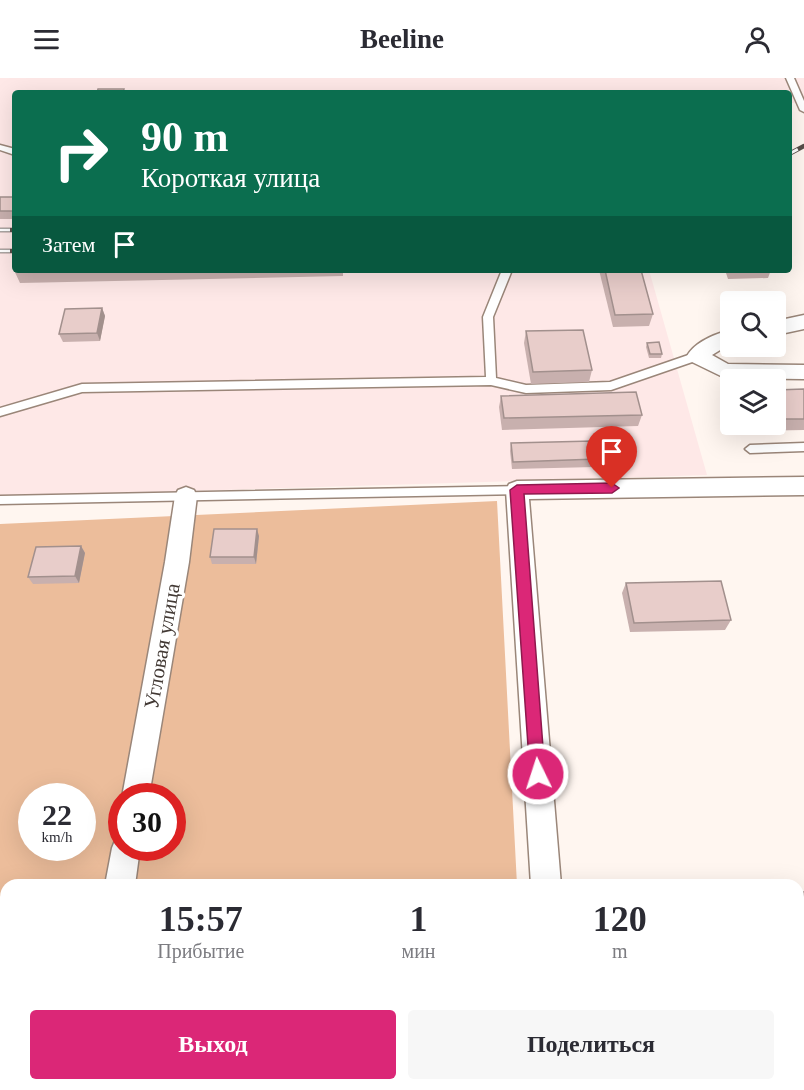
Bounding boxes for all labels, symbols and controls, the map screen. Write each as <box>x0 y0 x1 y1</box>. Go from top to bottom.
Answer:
icon: menu <box>30 23 63 56</box>
icon: person <box>741 23 774 56</box>
text: Beeline <box>360 24 444 54</box>
icon: right <box>42 114 120 192</box>
text: 90 m <box>141 114 229 160</box>
text: Короткая улица <box>141 163 320 193</box>
icon: arrive <box>108 228 141 261</box>
text: Затем <box>42 232 96 257</box>
map controls <box>720 291 786 435</box>
button: search <box>720 291 786 357</box>
button: layers <box>720 369 786 435</box>
pin <box>586 426 637 488</box>
icon: arrive <box>595 435 628 468</box>
street label: Угловая улица <box>139 581 185 711</box>
position arrow <box>506 742 570 806</box>
speed limit sign: 30 <box>108 783 186 861</box>
text: 22 <box>42 798 72 831</box>
text: km/h <box>42 829 72 845</box>
text: 15:57 <box>159 899 243 939</box>
text: 1 <box>410 899 428 939</box>
text: 120 <box>593 899 647 939</box>
text: Прибытие <box>157 940 244 962</box>
text: мин <box>402 940 436 962</box>
text: m <box>612 940 628 962</box>
button: Выход <box>30 1010 396 1079</box>
button: Поделиться <box>408 1010 774 1079</box>

